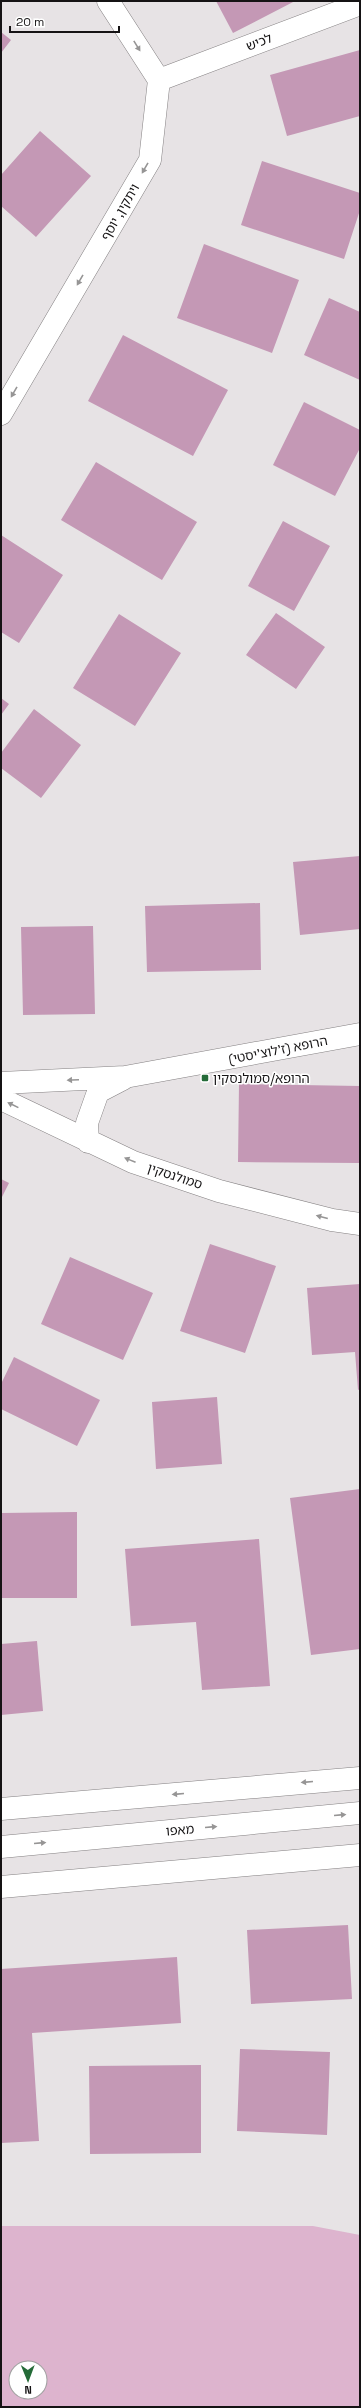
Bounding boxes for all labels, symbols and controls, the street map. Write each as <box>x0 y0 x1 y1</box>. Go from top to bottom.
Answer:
scale bar <box>10 8 119 34</box>
text: 20 m <box>16 14 44 30</box>
street label: לכיש <box>244 29 275 55</box>
one-way arrow <box>133 41 141 51</box>
one-way arrow <box>142 162 149 174</box>
street label: ויתקין, יוסף <box>97 180 143 244</box>
one-way arrow <box>76 274 83 286</box>
one-way arrow <box>10 387 18 397</box>
street label: הרופא (ז'לוצ'יסטי) <box>227 1032 329 1068</box>
place label: הרופא/סמולנסקין <box>213 1070 310 1087</box>
marker: הרופא/סמולנסקין <box>200 1073 210 1083</box>
one-way arrow <box>66 1077 79 1084</box>
one-way arrow <box>7 1102 18 1108</box>
one-way arrow <box>124 1157 136 1163</box>
street label: סמולנסקין <box>145 1159 205 1193</box>
one-way arrow <box>315 1214 328 1220</box>
one-way arrow <box>301 1779 313 1786</box>
one-way arrow <box>172 1790 184 1797</box>
one-way arrow <box>334 1811 346 1818</box>
street label: מאפו <box>165 1820 195 1840</box>
one-way arrow <box>205 1824 217 1830</box>
one-way arrow <box>34 1840 46 1847</box>
north arrow <box>8 2360 48 2400</box>
text: N <box>24 2383 32 2397</box>

